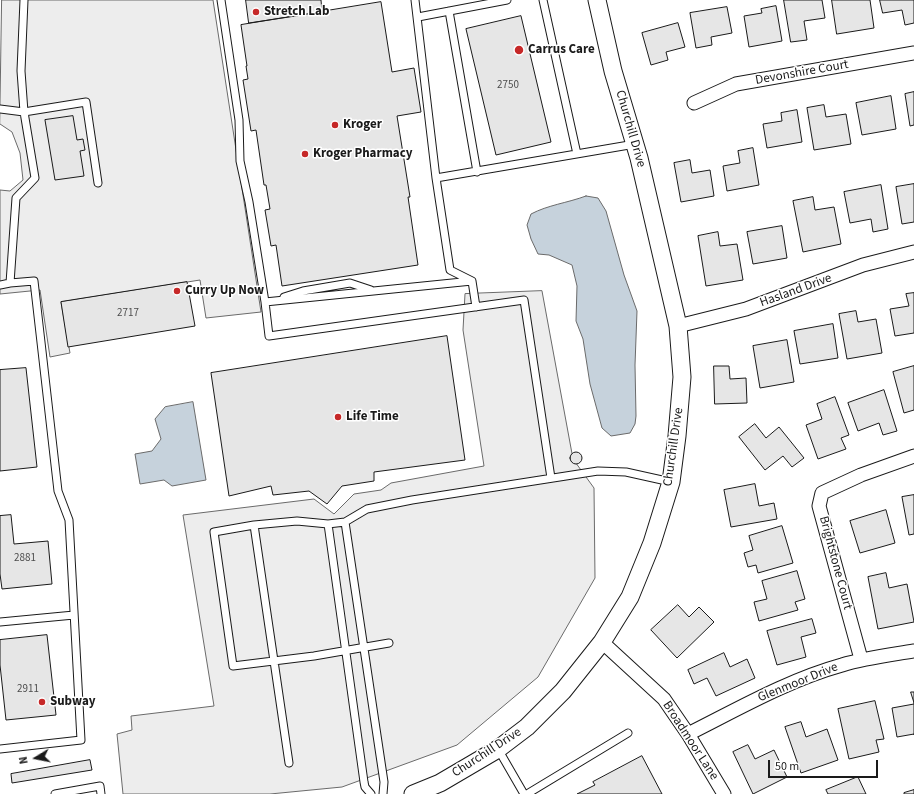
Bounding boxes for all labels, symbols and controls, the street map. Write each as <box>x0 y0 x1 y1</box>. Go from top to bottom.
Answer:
place label: Stretch Lab <box>264 4 329 20</box>
marker: Stretch Lab <box>251 7 261 17</box>
place label: Carrus Care <box>528 42 595 58</box>
marker: Carrus Care <box>513 44 525 56</box>
street label: Devonshire Court <box>754 57 850 89</box>
house number: 2750 <box>497 79 519 93</box>
street label: Churchill Drive <box>612 89 648 169</box>
place label: Kroger <box>343 117 382 133</box>
marker: Kroger <box>330 120 340 130</box>
place label: Kroger Pharmacy <box>313 146 413 162</box>
marker: Kroger Pharmacy <box>300 149 310 159</box>
street label: Hasland Drive <box>758 271 834 311</box>
place label: Curry Up Now <box>185 283 264 299</box>
marker: Curry Up Now <box>172 286 182 296</box>
house number: 2717 <box>117 307 139 321</box>
street label: Churchill Drive <box>661 407 687 487</box>
place label: Life Time <box>346 409 399 425</box>
marker: Life Time <box>333 412 343 422</box>
street label: Brightstone Court <box>815 514 855 612</box>
house number: 2881 <box>14 552 36 566</box>
street label: Glenmoor Drive <box>756 660 840 706</box>
house number: 2911 <box>17 683 39 697</box>
place label: Subway <box>50 694 96 710</box>
marker: Subway <box>37 697 47 707</box>
street label: Broadmoor Lane <box>659 699 721 783</box>
street label: Churchill Drive <box>449 725 525 781</box>
north arrow <box>16 738 56 778</box>
scale bar <box>770 752 880 778</box>
text: N <box>16 755 32 765</box>
text: 50 m <box>775 758 799 775</box>

